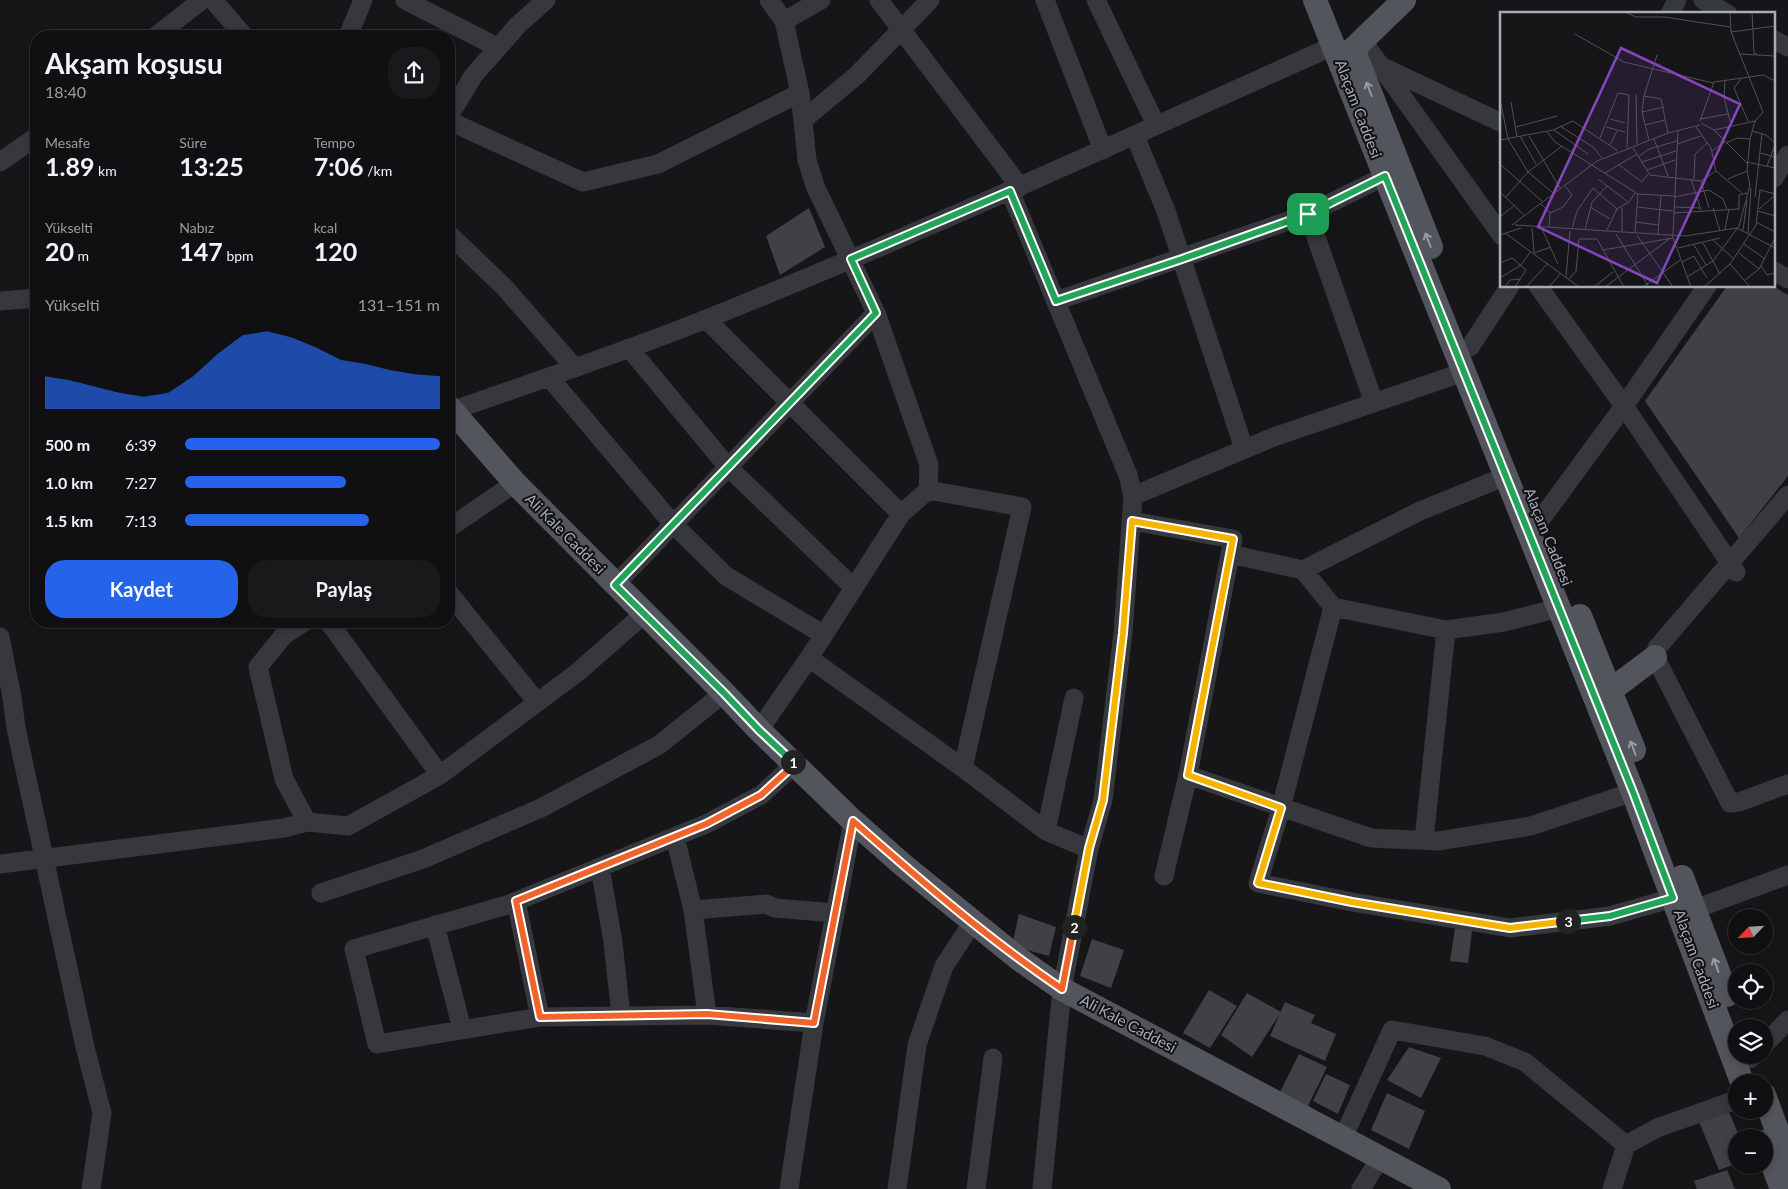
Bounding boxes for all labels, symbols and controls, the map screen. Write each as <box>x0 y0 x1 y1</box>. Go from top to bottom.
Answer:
inset map <box>1500 12 1776 288</box>
text: Akşam koşusu <box>45 46 223 80</box>
button: share <box>388 47 440 99</box>
street label: Alaçam Caddesi <box>1332 57 1386 161</box>
text: 18:40 <box>45 82 86 101</box>
one-way arrow <box>1364 82 1373 97</box>
text: Mesafe <box>45 134 90 151</box>
text: Süre <box>179 134 207 151</box>
text: Tempo <box>314 134 355 151</box>
text: 1.89 <box>45 151 94 181</box>
text: 13:25 <box>179 151 244 181</box>
text: 7:06 <box>314 151 364 181</box>
text: km <box>94 162 117 179</box>
text: /km <box>364 162 392 179</box>
pin <box>1287 193 1329 235</box>
icon: arrive <box>1294 200 1322 228</box>
text: Yükselti <box>45 219 93 236</box>
text: Nabız <box>179 219 214 236</box>
text: kcal <box>314 219 337 236</box>
one-way arrow <box>1423 233 1432 248</box>
text: 20 <box>45 236 74 266</box>
text: 147 <box>179 236 223 266</box>
text: 120 <box>314 236 357 266</box>
text: m <box>74 247 89 264</box>
text: bpm <box>223 247 254 264</box>
text: Yükselti <box>45 295 100 314</box>
text: 131–151 m <box>358 295 440 314</box>
text: 500 m <box>45 435 90 454</box>
text: 6:39 <box>125 435 157 454</box>
text: 1.0 km <box>45 473 93 492</box>
text: 7:27 <box>125 473 157 492</box>
street label: Alaçam Caddesi <box>1521 485 1577 588</box>
street label: Ali Kale Caddesi <box>522 489 610 577</box>
text: 1.5 km <box>45 511 93 530</box>
text: 7:13 <box>125 511 157 530</box>
button: Kaydet <box>45 560 238 618</box>
button: Paylaş <box>248 560 440 618</box>
one-way arrow <box>1628 741 1637 756</box>
pin: 1 <box>780 750 806 774</box>
text: 1 <box>789 754 798 771</box>
street label: Alaçam Caddesi <box>1671 907 1723 1011</box>
pin: 3 <box>1556 908 1580 934</box>
north arrow <box>1728 909 1772 954</box>
map controls <box>1728 909 1773 1174</box>
text: 3 <box>1564 913 1573 930</box>
pin: 2 <box>1062 914 1086 940</box>
text: 2 <box>1070 919 1079 936</box>
one-way arrow <box>1711 958 1720 974</box>
button: locate <box>1728 964 1773 1009</box>
street label: Ali Kale Caddesi <box>1077 990 1180 1056</box>
button: layers <box>1728 1019 1773 1064</box>
button: + <box>1728 1074 1773 1119</box>
button: − <box>1728 1129 1773 1174</box>

